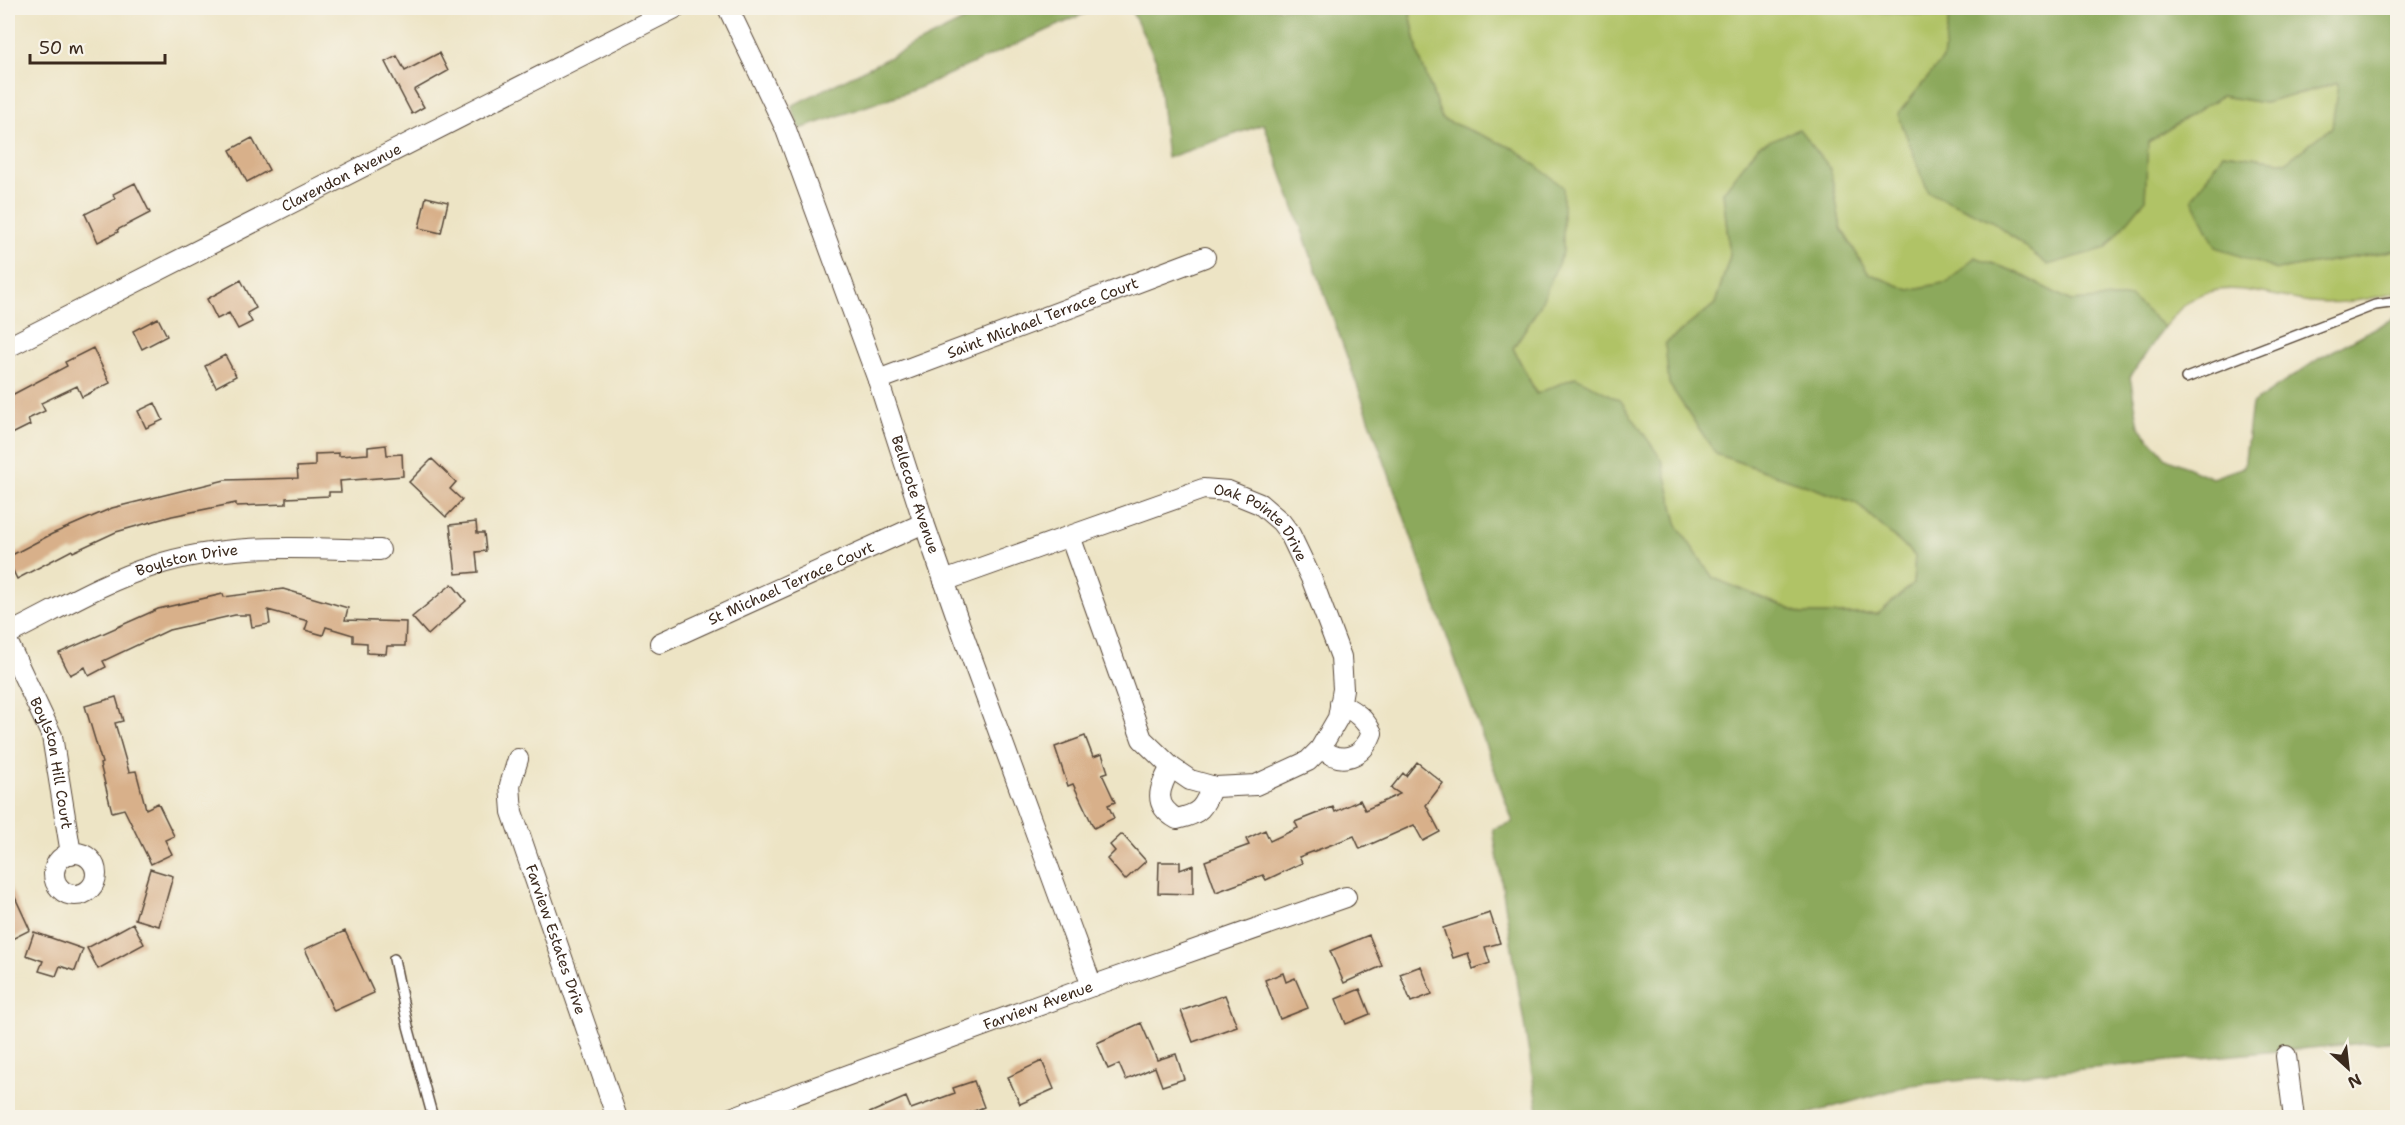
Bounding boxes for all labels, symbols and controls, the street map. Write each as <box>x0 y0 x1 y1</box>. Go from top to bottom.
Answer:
scale bar <box>30 27 165 65</box>
text: 50 m <box>39 36 84 60</box>
street label: Clarendon Avenue <box>278 139 405 216</box>
street label: Saint Michael Terrace Court <box>944 273 1141 363</box>
street label: Bellecote Avenue <box>887 433 944 556</box>
street label: Oak Pointe Drive <box>1213 480 1312 565</box>
street label: St Michael Terrace Court <box>705 537 877 630</box>
street label: Boylston Drive <box>133 540 239 581</box>
street label: Boylston Hill Court <box>25 694 77 831</box>
street label: Farview Estates Drive <box>521 862 591 1017</box>
street label: Farview Avenue <box>981 977 1096 1035</box>
north arrow <box>2318 1038 2378 1098</box>
text: N <box>2344 1069 2365 1093</box>

